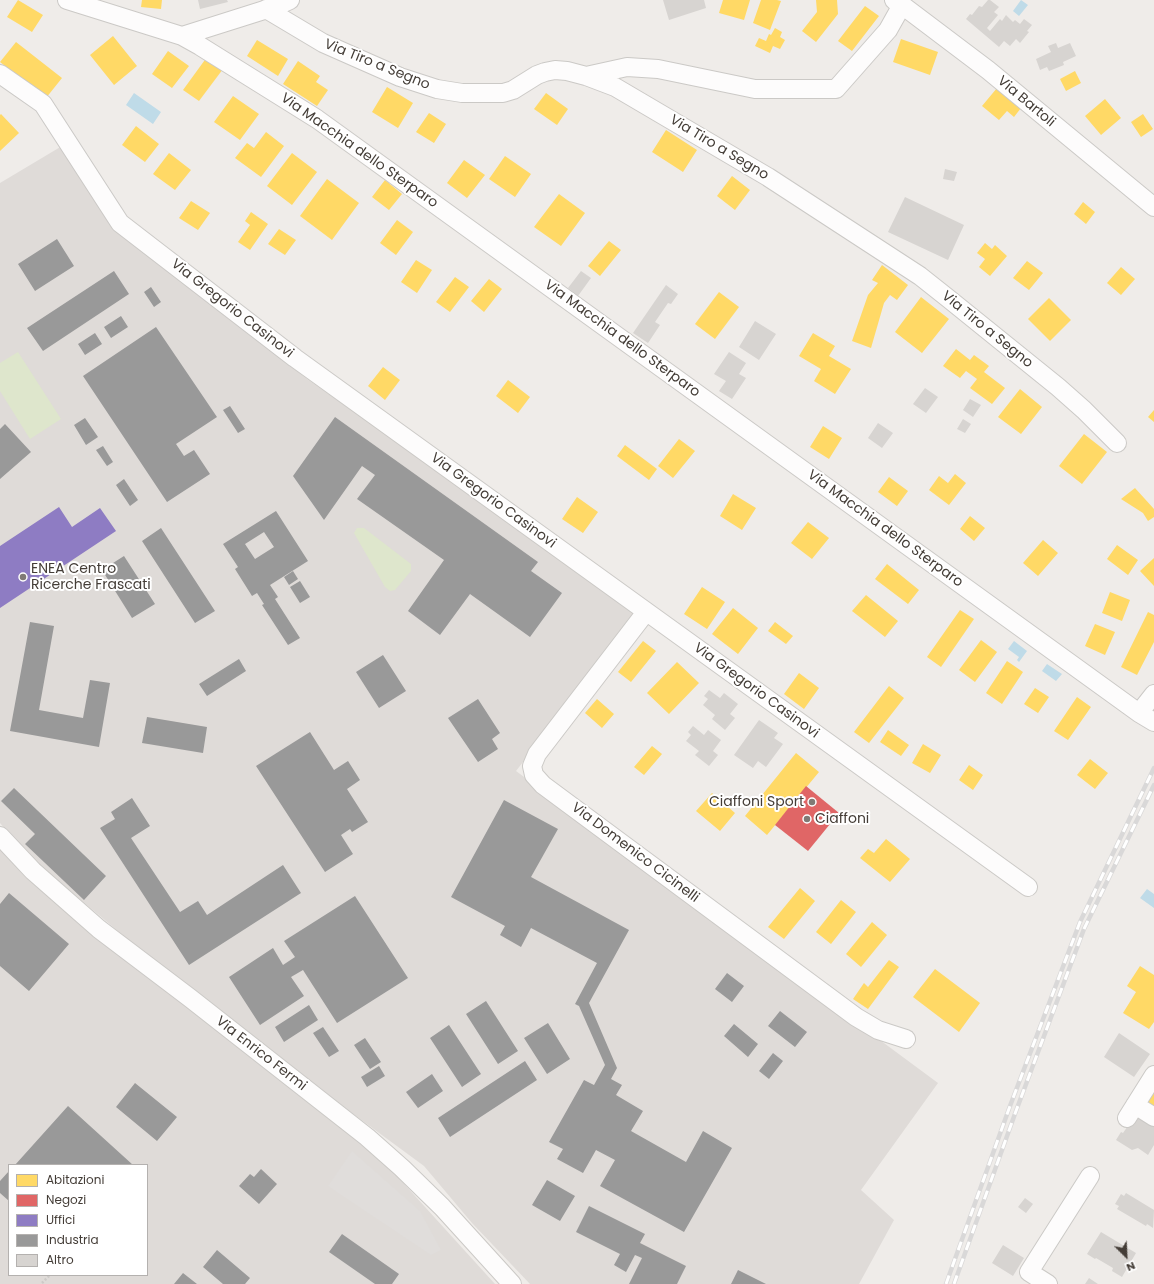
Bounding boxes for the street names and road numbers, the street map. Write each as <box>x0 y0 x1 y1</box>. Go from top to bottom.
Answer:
street label: Via Tiro a Segno <box>322 36 432 94</box>
street label: Via Bartoli <box>994 73 1058 131</box>
street label: Via Macchia dello Sterparo <box>277 90 441 212</box>
street label: Via Tiro a Segno <box>666 112 772 184</box>
street label: Via Gregorio Casinovi <box>167 256 297 362</box>
street label: Via Macchia dello Sterparo <box>541 277 703 401</box>
street label: Via Tiro a Segno <box>938 288 1036 372</box>
street label: Via Gregorio Casinovi <box>427 450 559 552</box>
street label: Via Macchia dello Sterparo <box>804 467 966 591</box>
street label: Via Gregorio Casinovi <box>690 640 822 742</box>
street label: Via Domenico Cicinelli <box>568 799 702 907</box>
street label: Via Enrico Fermi <box>212 1013 310 1095</box>

